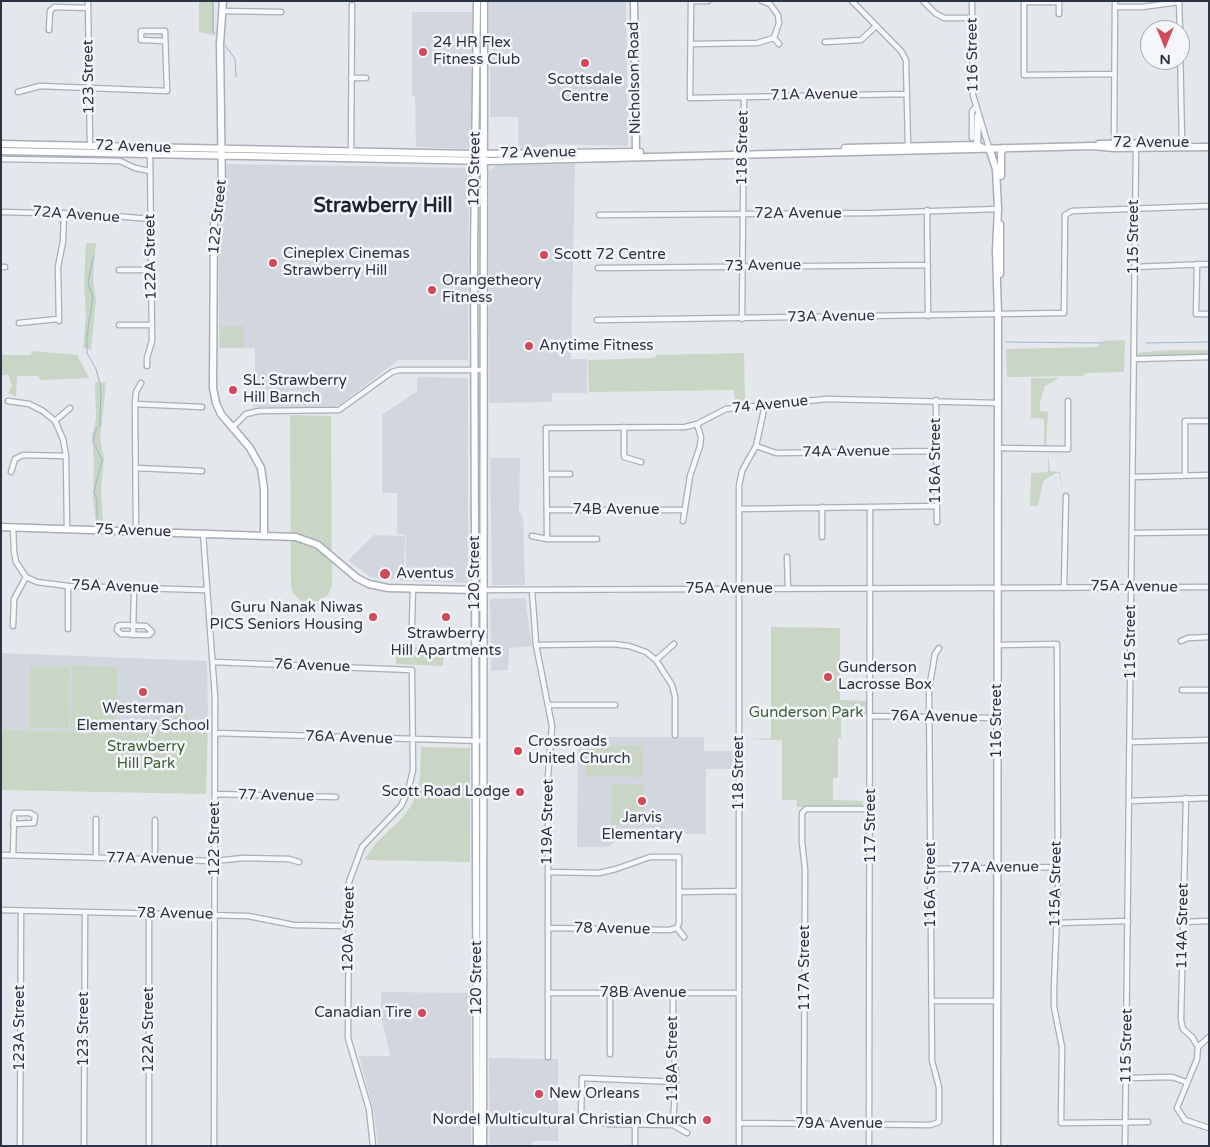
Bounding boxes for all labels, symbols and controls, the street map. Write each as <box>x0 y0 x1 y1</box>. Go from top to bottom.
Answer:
street label: 116 Street <box>963 17 983 93</box>
north arrow <box>1140 20 1190 70</box>
street label: Nicholson Road <box>625 22 645 134</box>
place label: 24 HR Flex Fitness Club <box>433 34 520 69</box>
street label: 123 Street <box>79 39 99 115</box>
marker: 24 HR Flex Fitness Club <box>417 46 429 58</box>
text: N <box>1159 51 1171 68</box>
marker: Scottsdale Centre <box>579 57 591 69</box>
place label: Scottsdale Centre <box>547 71 623 106</box>
street label: 71A Avenue <box>770 85 858 105</box>
street label: 118 Street <box>733 110 753 186</box>
street label: 120 Street <box>465 131 485 207</box>
street label: 72 Avenue <box>1113 134 1189 152</box>
street label: 72 Avenue <box>94 137 172 157</box>
street label: 72 Avenue <box>500 143 576 163</box>
street label: 122 Street <box>205 179 231 255</box>
district label: Strawberry Hill <box>313 195 453 219</box>
street label: 115 Street <box>1125 199 1143 275</box>
street label: 72A Avenue <box>32 203 120 227</box>
street label: 72A Avenue <box>754 205 842 223</box>
street label: 122A Street <box>141 214 161 300</box>
place label: Cineplex Cinemas Strawberry Hill <box>283 245 410 280</box>
place label: Scott 72 Centre <box>554 246 666 264</box>
marker: Scott 72 Centre <box>538 249 550 261</box>
street label: 73 Avenue <box>725 256 801 276</box>
marker: Cineplex Cinemas Strawberry Hill <box>267 257 279 269</box>
place label: Orangetheory Fitness <box>442 272 542 307</box>
marker: Orangetheory Fitness <box>426 284 438 296</box>
street label: 73A Avenue <box>787 307 875 327</box>
place label: Anytime Fitness <box>539 337 654 355</box>
marker: Anytime Fitness <box>523 340 535 352</box>
place label: SL: Strawberry Hill Barnch <box>243 372 347 407</box>
marker: SL: Strawberry Hill Barnch <box>227 384 239 396</box>
street label: 74 Avenue <box>731 392 809 418</box>
street label: 116A Street <box>927 418 945 504</box>
street label: 74A Avenue <box>802 442 890 462</box>
street label: 74B Avenue <box>573 501 659 519</box>
street label: 75 Avenue <box>94 521 172 541</box>
street label: 120 Street <box>466 535 484 611</box>
place label: Aventus <box>396 565 454 583</box>
marker: Aventus <box>378 567 392 581</box>
street label: 75A Avenue <box>71 576 159 598</box>
street label: 75A Avenue <box>1090 577 1178 597</box>
street label: 75A Avenue <box>685 580 773 598</box>
place label: Guru Nanak Niwas PICS Seniors Housing <box>210 599 363 634</box>
street label: 115 Street <box>1122 604 1140 680</box>
marker: Guru Nanak Niwas PICS Seniors Housing <box>367 611 379 623</box>
marker: Strawberry Hill Apartments <box>440 611 452 623</box>
place label: Strawberry Hill Apartments <box>391 625 501 660</box>
street label: 76 Avenue <box>273 656 351 676</box>
place label: Gunderson Lacrosse Box <box>838 659 932 694</box>
marker: Gunderson Lacrosse Box <box>822 671 834 683</box>
street label: 116 Street <box>988 683 1006 759</box>
marker: Westerman Elementary School <box>137 686 149 698</box>
place label: Westerman Elementary School <box>76 700 210 735</box>
park label: Gunderson Park <box>749 704 863 722</box>
street label: 76A Avenue <box>890 707 978 727</box>
street label: 76A Avenue <box>305 727 393 749</box>
place label: Crossroads United Church <box>528 733 631 768</box>
street label: 118 Street <box>730 735 748 811</box>
park label: Strawberry Hill Park <box>107 738 185 773</box>
marker: Crossroads United Church <box>512 745 524 757</box>
street label: 119A Street <box>538 779 558 865</box>
place label: Scott Road Lodge <box>382 783 510 801</box>
street label: 77 Avenue <box>238 786 314 806</box>
marker: Scott Road Lodge <box>514 786 526 798</box>
street label: 117 Street <box>862 788 880 864</box>
marker: Jarvis Elementary <box>636 795 648 807</box>
street label: 122 Street <box>206 801 224 877</box>
place label: Jarvis Elementary <box>602 809 682 844</box>
street label: 115A Street <box>1046 841 1066 927</box>
street label: 116A Street <box>922 842 940 928</box>
street label: 77A Avenue <box>106 849 194 869</box>
street label: 77A Avenue <box>951 858 1039 878</box>
street label: 114A Street <box>1173 883 1193 969</box>
street label: 120A Street <box>339 886 359 972</box>
street label: 78 Avenue <box>137 904 213 924</box>
street label: 78 Avenue <box>574 919 650 939</box>
street label: 117A Street <box>796 925 814 1011</box>
street label: 120 Street <box>468 940 486 1016</box>
street label: 78B Avenue <box>600 984 686 1002</box>
street label: 123A Street <box>11 985 29 1071</box>
street label: 122A Street <box>140 987 158 1073</box>
street label: 123 Street <box>75 991 93 1067</box>
place label: Canadian Tire <box>314 1004 412 1022</box>
marker: Canadian Tire <box>416 1007 428 1019</box>
street label: 115 Street <box>1117 1008 1137 1084</box>
street label: 118A Street <box>664 1016 682 1102</box>
place label: New Orleans <box>549 1085 640 1103</box>
marker: New Orleans <box>533 1088 545 1100</box>
place label: Nordel Multicultural Christian Church <box>432 1111 697 1129</box>
marker: Nordel Multicultural Christian Church <box>701 1114 713 1126</box>
street label: 79A Avenue <box>795 1115 883 1133</box>

